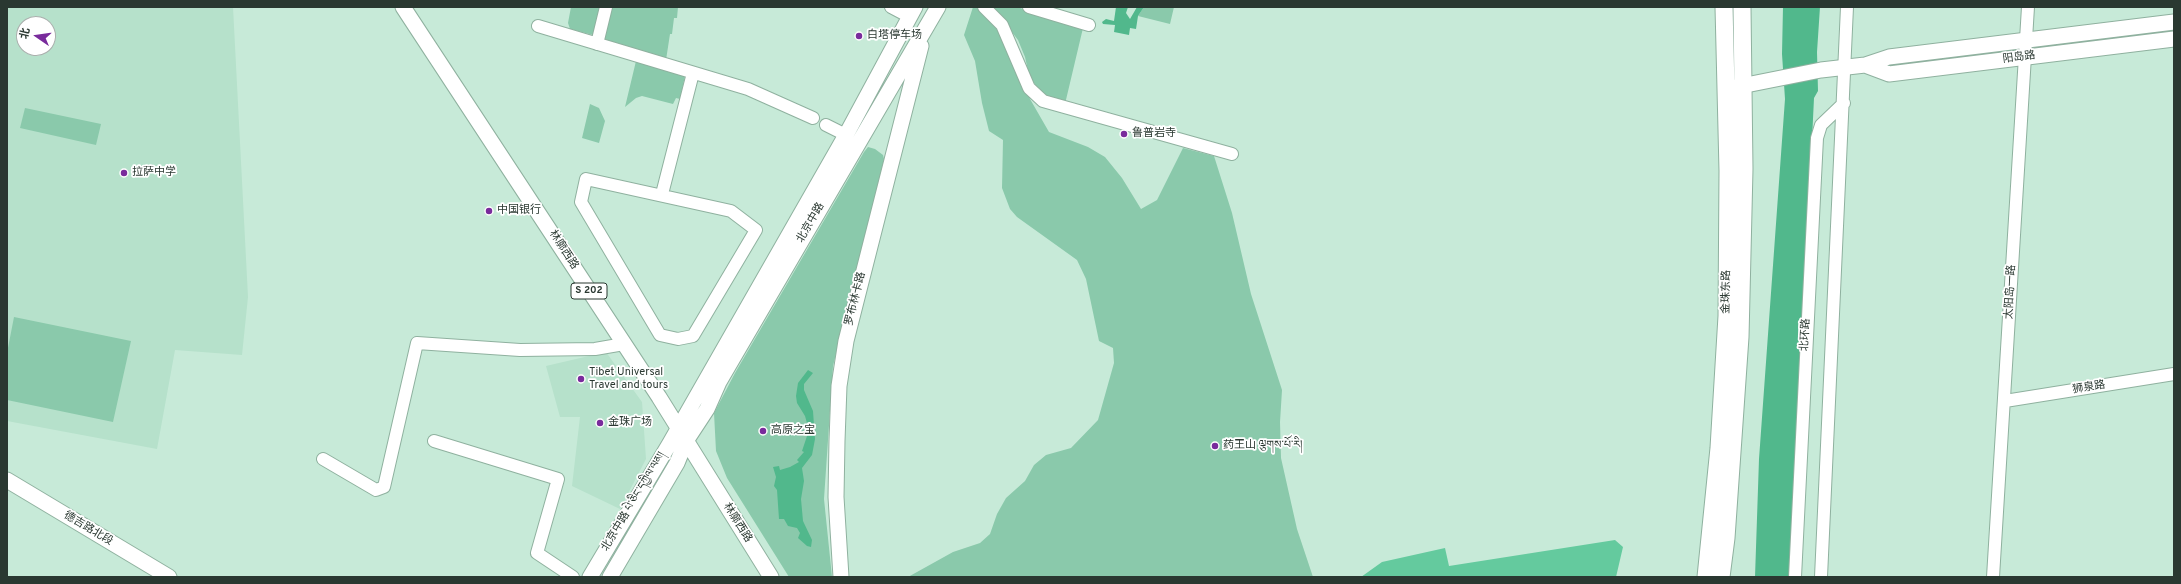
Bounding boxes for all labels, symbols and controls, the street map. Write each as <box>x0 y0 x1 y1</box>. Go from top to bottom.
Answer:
north arrow <box>16 16 56 56</box>
text: 北 <box>17 27 33 40</box>
place label: 白塔停车场 <box>867 29 922 43</box>
marker: 白塔停车场 <box>854 31 864 41</box>
street label: 阳岛路 <box>2002 49 2036 67</box>
place label: 鲁普岩寺 <box>1132 127 1176 141</box>
marker: 鲁普岩寺 <box>1119 129 1129 139</box>
place label: 拉萨中学 <box>132 166 176 180</box>
marker: 拉萨中学 <box>119 168 129 178</box>
street label: 北京中路 <box>794 201 828 245</box>
place label: 中国银行 <box>497 204 541 218</box>
marker: 中国银行 <box>484 206 494 216</box>
street label: 林廓西路 <box>545 228 581 272</box>
street label: 太阳岛一路 <box>2003 264 2019 320</box>
street label: 金珠东路 <box>1720 270 1734 314</box>
street label: 罗布林卡路 <box>843 271 869 327</box>
road number: S 202 <box>571 283 607 299</box>
street label: 北环路 <box>1799 318 1813 352</box>
place label: Tibet Universal Travel and tours <box>589 366 668 392</box>
marker: Tibet Universal Travel and tours <box>576 374 586 384</box>
street label: 狮泉路 <box>2072 379 2106 397</box>
place label: 金珠广场 <box>608 416 652 430</box>
marker: 金珠广场 <box>595 418 605 428</box>
place label: 高原之宝 <box>771 424 815 438</box>
marker: 高原之宝 <box>758 426 768 436</box>
place label: 药王山 ལྕགས་པོ་རི། <box>1223 439 1302 453</box>
marker: 药王山 ལྕགས་པོ་རི། <box>1210 441 1220 451</box>
street label: 北京中路 པེ་ཅིང་དཀྱིལ་ལམ། <box>599 450 669 554</box>
street label: 林廓西路 <box>720 501 754 545</box>
street label: 德吉路北段 <box>61 509 115 549</box>

